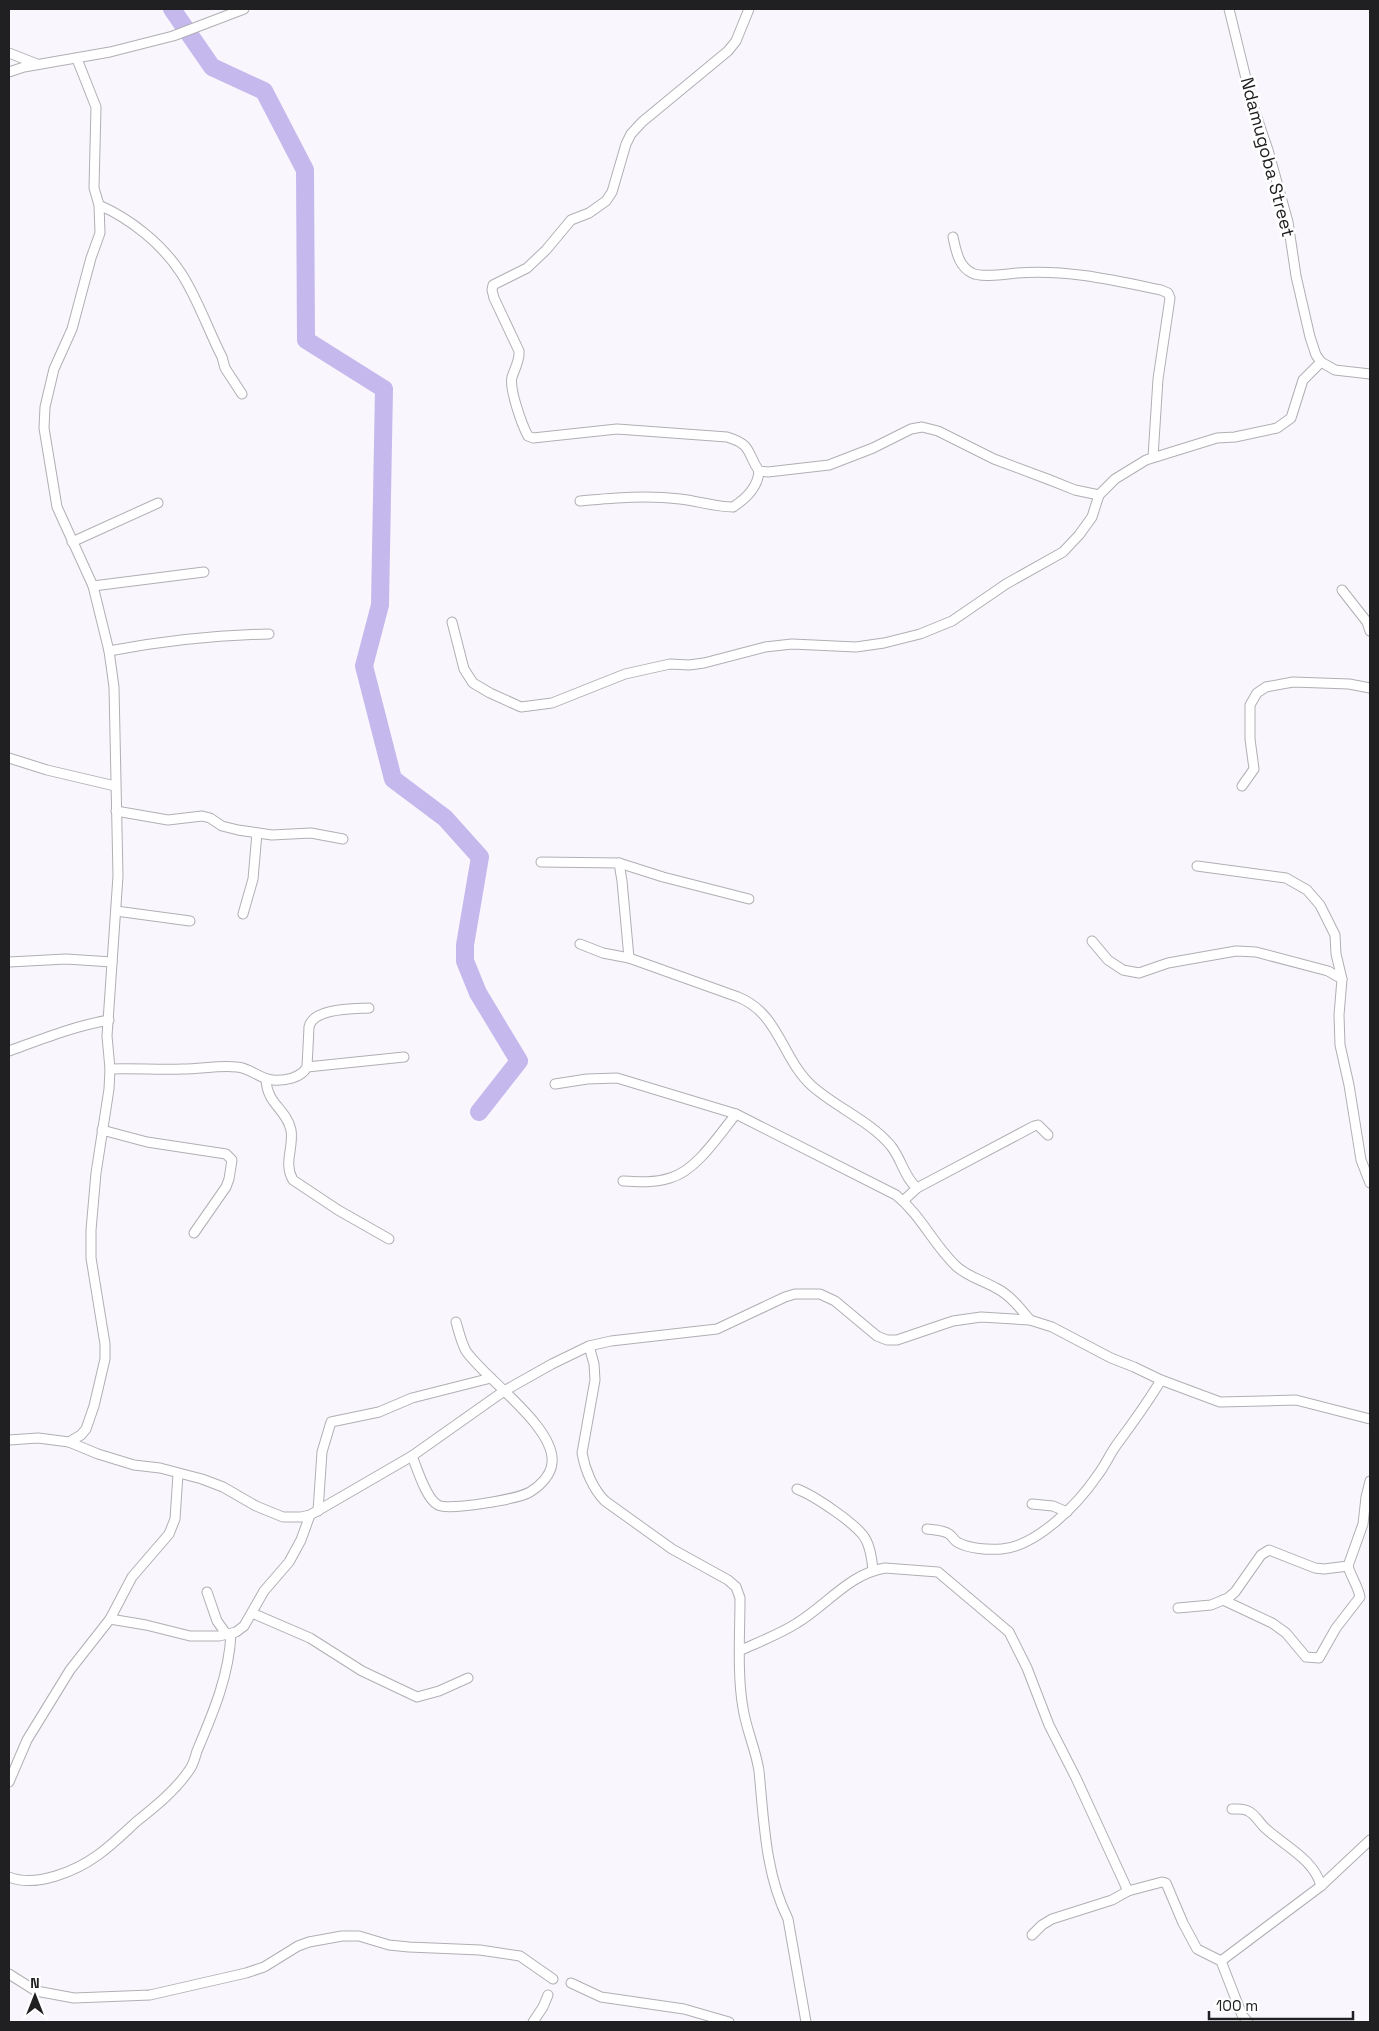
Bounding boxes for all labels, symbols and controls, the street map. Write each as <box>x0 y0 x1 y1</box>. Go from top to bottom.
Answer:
street label: Ndamugoba Street <box>1236 75 1300 239</box>
north arrow <box>10 1971 60 2021</box>
text: N <box>30 1974 40 1992</box>
scale bar <box>1209 1988 1353 2020</box>
text: 100 m <box>1216 1996 1258 2015</box>

